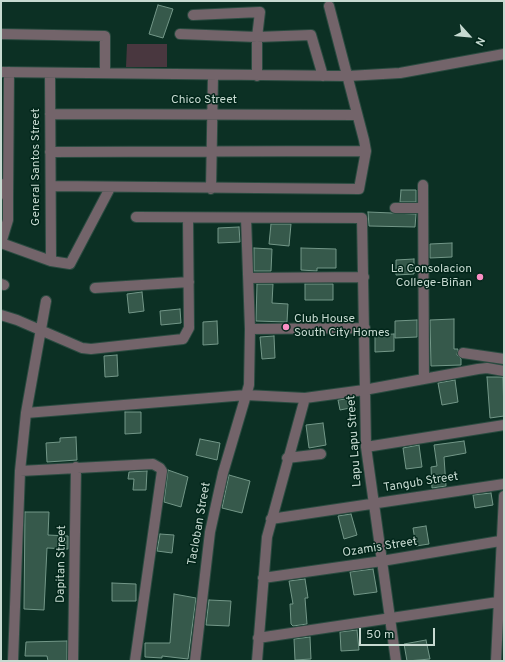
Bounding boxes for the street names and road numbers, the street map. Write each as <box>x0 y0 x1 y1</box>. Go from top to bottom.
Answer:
street label: Chico Street <box>171 94 237 108</box>
street label: General Santos Street <box>30 108 44 226</box>
street label: Lapu Lapu Street <box>345 395 365 487</box>
street label: Tangub Street <box>382 470 460 496</box>
street label: Tacloban Street <box>186 481 214 567</box>
street label: Dapitan Street <box>54 525 70 603</box>
street label: Ozamis Street <box>341 535 419 561</box>

